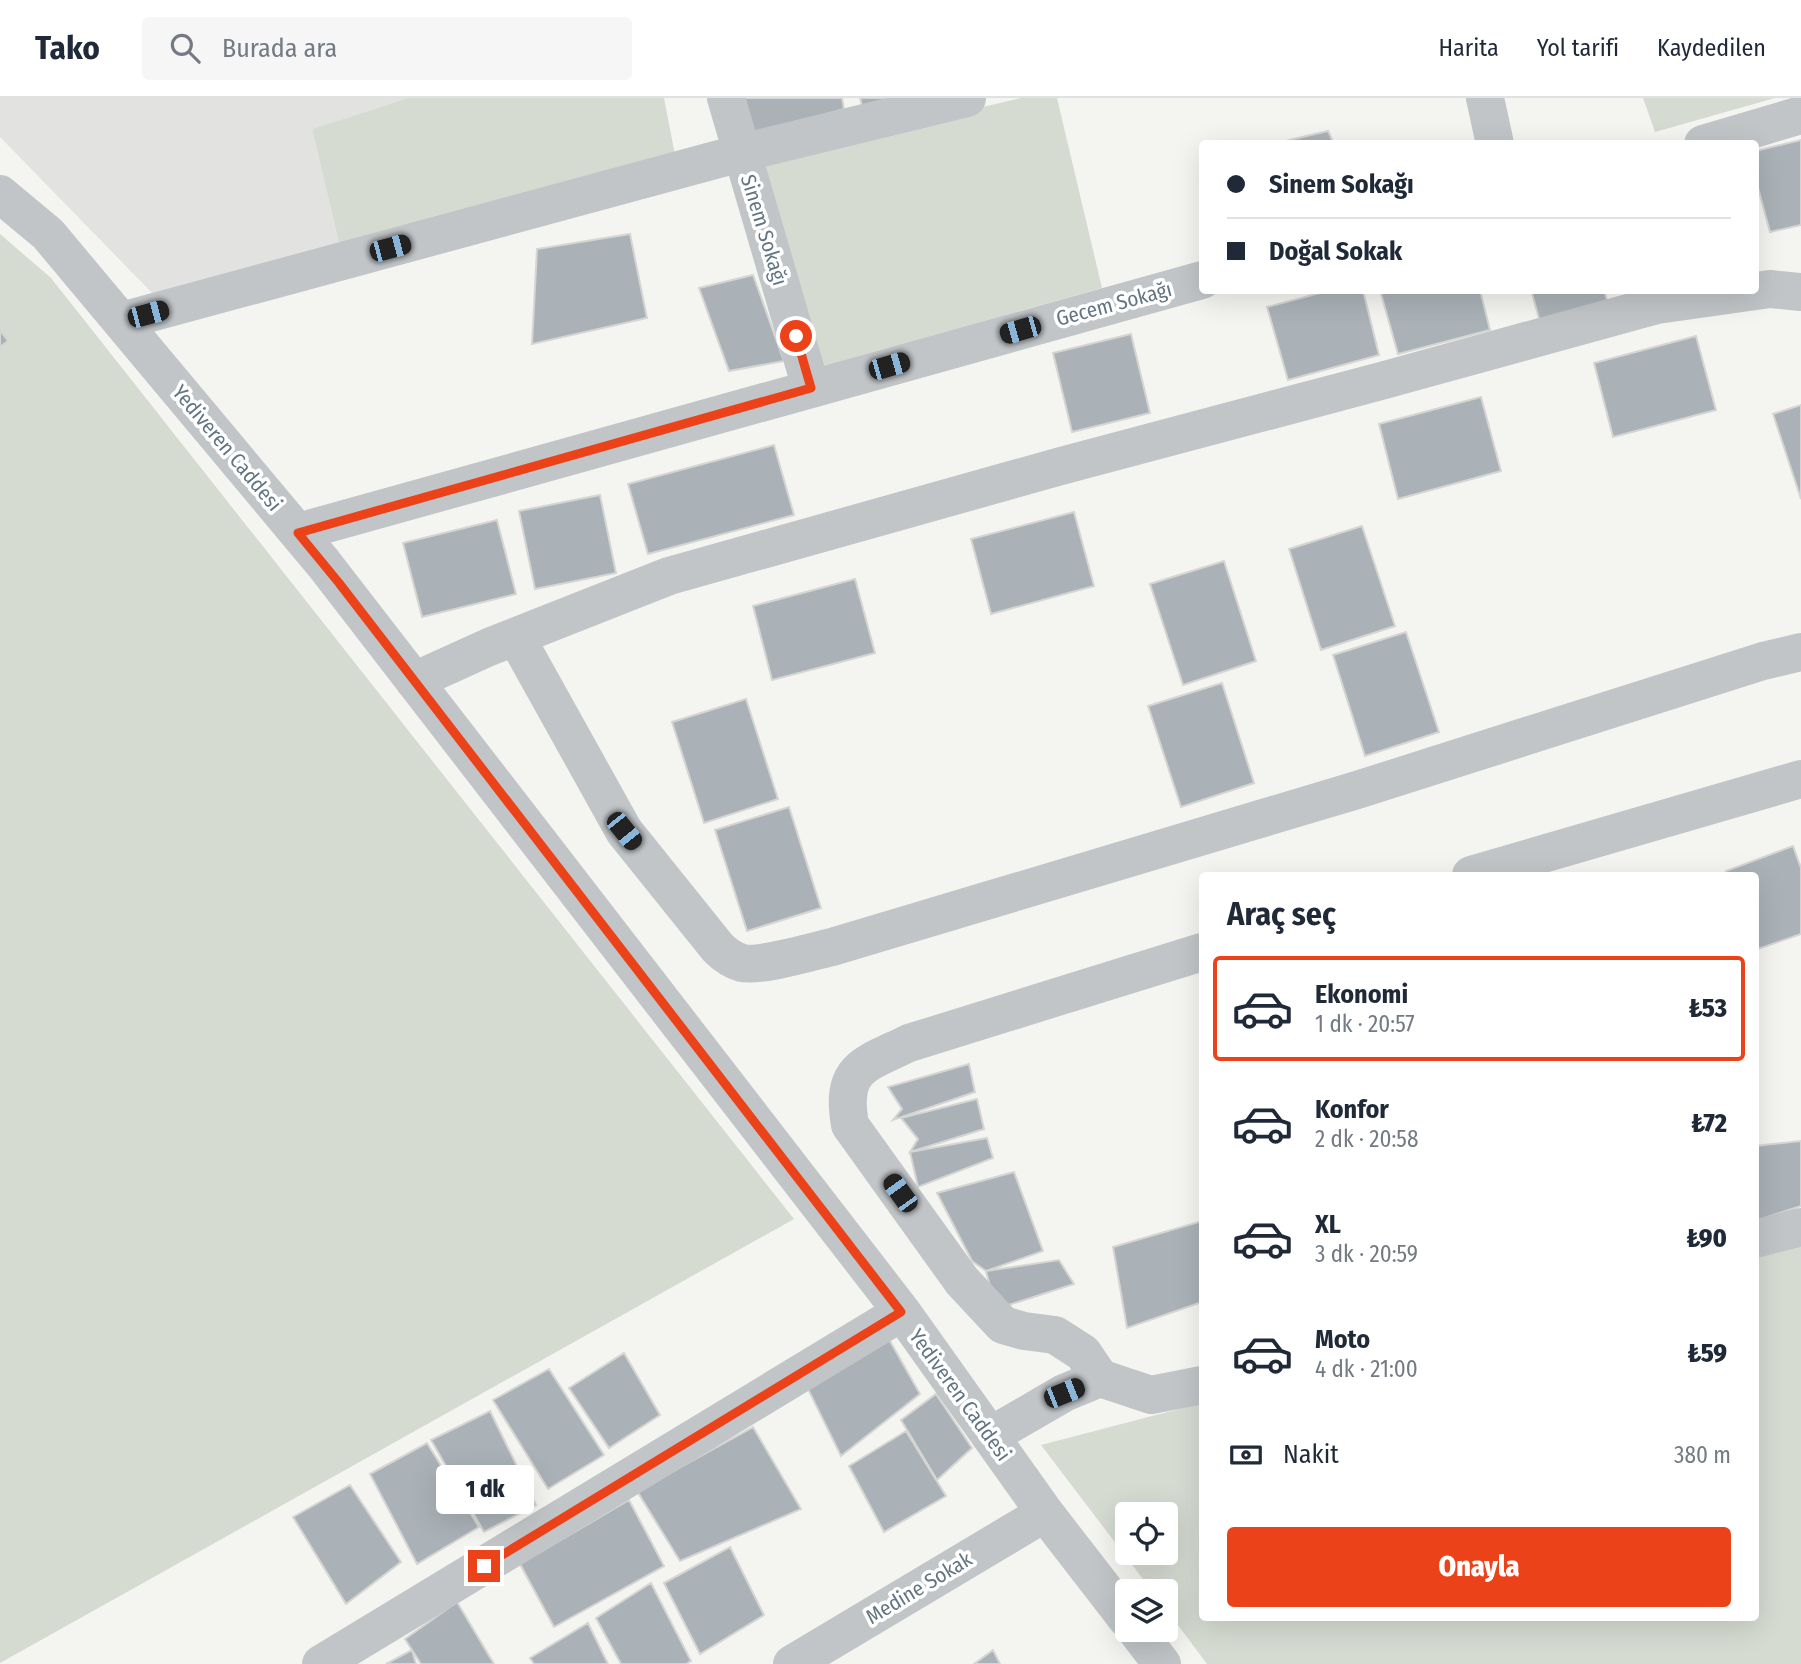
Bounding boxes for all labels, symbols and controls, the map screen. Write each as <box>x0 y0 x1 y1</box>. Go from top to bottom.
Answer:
search box <box>142 17 632 80</box>
text: Tako <box>35 28 100 68</box>
icon: search <box>166 29 204 67</box>
text: Burada ara <box>222 33 337 64</box>
text: Harita <box>1439 34 1499 62</box>
text: Yol tarifi <box>1537 34 1619 62</box>
text: Kaydedilen <box>1657 34 1766 62</box>
text: Sinem Sokağı <box>1269 169 1414 200</box>
street label: Sinem Sokağı <box>735 171 793 289</box>
car <box>367 232 414 264</box>
text: Doğal Sokak <box>1269 236 1402 267</box>
street label: Gecem Sokağı <box>1053 276 1175 332</box>
car <box>125 298 172 330</box>
car <box>997 314 1044 346</box>
route start <box>780 320 812 352</box>
car <box>866 350 913 382</box>
street label: Yediveren Caddesi <box>167 380 287 516</box>
car <box>603 808 646 854</box>
text: Araç seç <box>1227 895 1336 933</box>
icon: car <box>1231 977 1294 1040</box>
text: Ekonomi <box>1315 979 1408 1010</box>
text: ₺53 <box>1688 993 1727 1024</box>
text: 1 dk · 20:57 <box>1315 1010 1415 1038</box>
icon: car <box>1231 1092 1294 1155</box>
text: Konfor <box>1315 1094 1389 1125</box>
text: ₺72 <box>1691 1108 1727 1139</box>
text: 2 dk · 20:58 <box>1315 1125 1418 1153</box>
car <box>880 1170 921 1216</box>
icon: car <box>1231 1207 1294 1270</box>
text: XL <box>1315 1209 1341 1240</box>
text: ₺90 <box>1686 1223 1727 1254</box>
text: 3 dk · 20:59 <box>1315 1240 1418 1268</box>
icon: car <box>1231 1322 1294 1385</box>
street label: Yediveren Caddesi <box>903 1324 1017 1466</box>
text: Moto <box>1315 1324 1370 1355</box>
text: ₺59 <box>1687 1338 1727 1369</box>
text: 4 dk · 21:00 <box>1315 1355 1418 1383</box>
car <box>1041 1375 1088 1411</box>
icon: cash <box>1227 1436 1265 1474</box>
text: Nakit <box>1283 1439 1339 1470</box>
text: 380 m <box>1674 1441 1731 1469</box>
callout: 1 dk <box>435 1464 533 1514</box>
text: 1 dk <box>465 1475 505 1503</box>
map controls <box>1115 1502 1178 1642</box>
button: locate <box>1115 1502 1178 1565</box>
button: Onayla <box>1227 1527 1731 1607</box>
street label: Medine Sokak <box>861 1546 977 1630</box>
route end <box>468 1550 500 1582</box>
button: layers <box>1115 1579 1178 1642</box>

